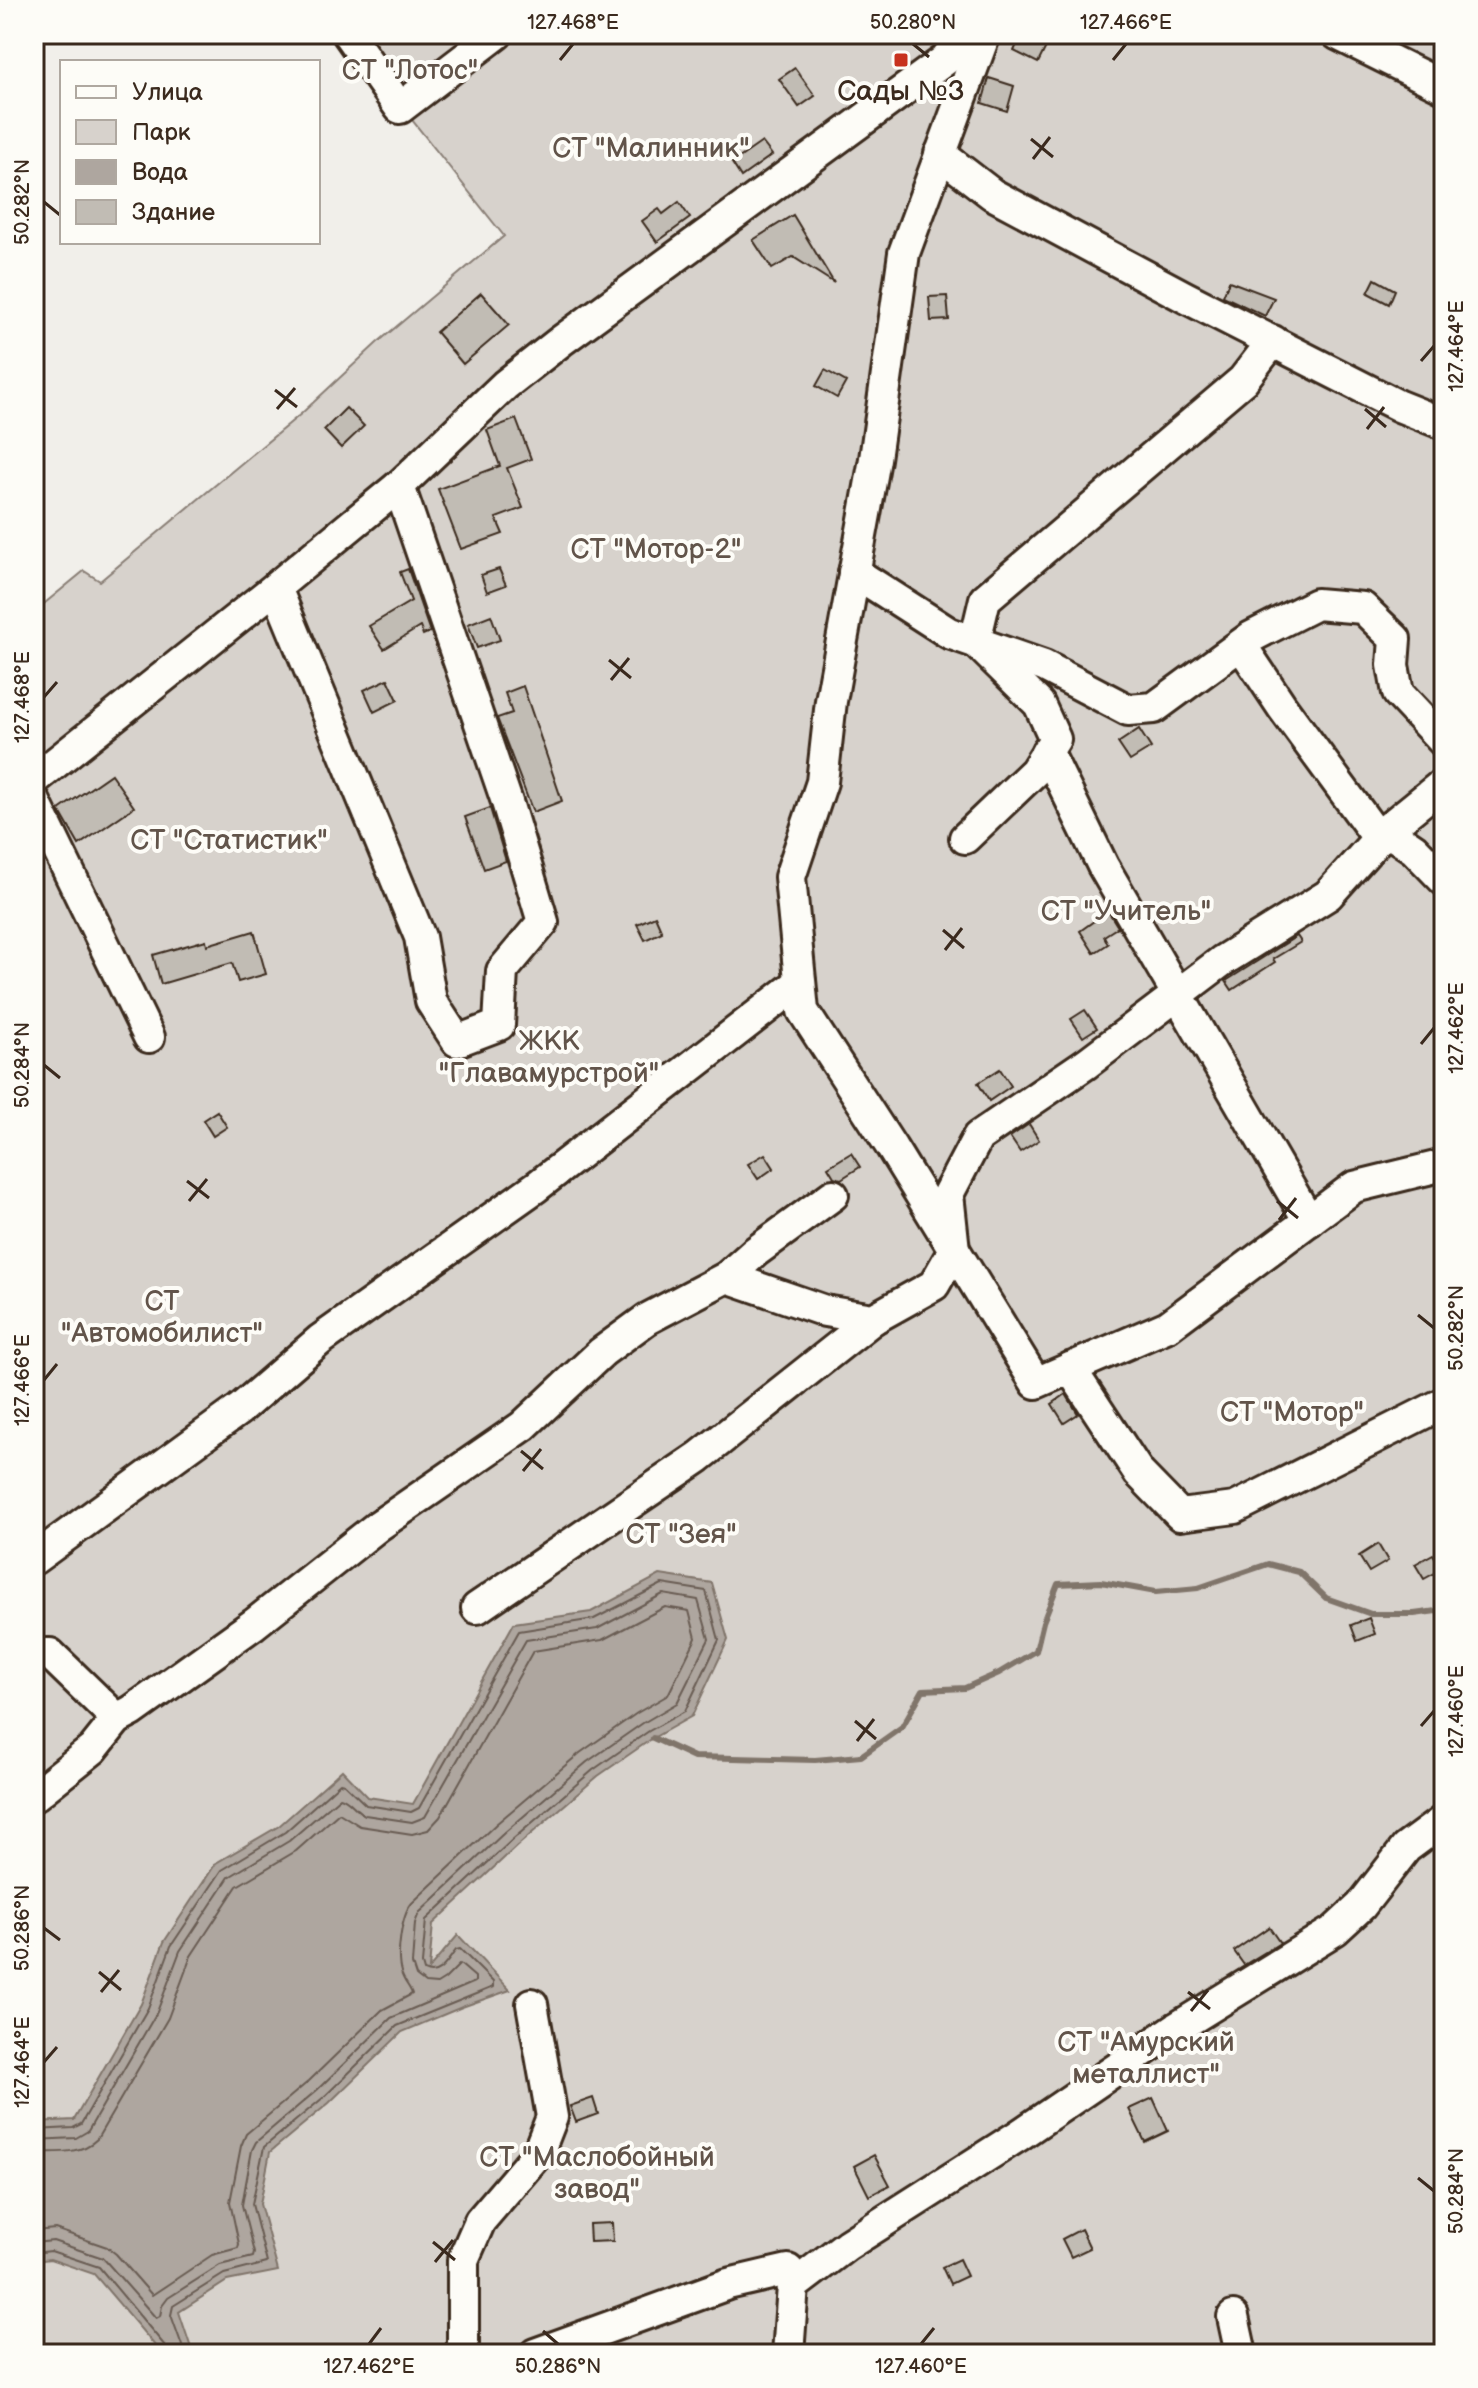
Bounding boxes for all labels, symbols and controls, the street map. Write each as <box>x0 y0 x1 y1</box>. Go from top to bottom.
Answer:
text: 127.468°E <box>527 11 619 35</box>
text: 50.280°N <box>870 11 956 35</box>
text: 127.466°E <box>1080 11 1172 35</box>
marker: Сады №3 <box>892 51 910 69</box>
park label: СТ "Лотос" <box>342 54 478 87</box>
legend <box>60 60 320 244</box>
place label: Сады №3 <box>837 75 965 108</box>
text: Улица <box>132 78 203 107</box>
text: Парк <box>132 118 191 147</box>
park label: СТ "Малинник" <box>552 132 750 165</box>
text: Вода <box>132 158 188 187</box>
text: 50.282°N <box>11 159 35 245</box>
text: Здание <box>132 198 215 227</box>
text: 127.464°E <box>1445 300 1469 392</box>
park label: СТ "Мотор-2" <box>571 533 741 566</box>
text: 127.468°E <box>11 651 35 743</box>
park label: СТ "Статистик" <box>130 824 328 857</box>
park label: СТ "Учитель" <box>1041 895 1211 928</box>
text: 127.462°E <box>1445 982 1469 1074</box>
text: 50.284°N <box>11 1022 35 1108</box>
park label: ЖКК "Главамурстрой" <box>439 1025 659 1090</box>
park label: СТ "Автомобилист" <box>61 1285 263 1350</box>
text: 50.282°N <box>1445 1285 1469 1371</box>
text: 127.466°E <box>11 1334 35 1426</box>
park label: СТ "Мотор" <box>1220 1396 1364 1429</box>
park label: СТ "Зея" <box>625 1518 737 1551</box>
text: 127.460°E <box>1445 1665 1469 1757</box>
text: 50.286°N <box>11 1885 35 1971</box>
text: 127.464°E <box>11 2016 35 2108</box>
park label: СТ "Амурский металлист" <box>1057 2026 1235 2091</box>
park label: СТ "Маслобойный завод" <box>479 2141 715 2206</box>
text: 50.284°N <box>1445 2148 1469 2234</box>
text: 127.462°E <box>323 2355 415 2379</box>
text: 50.286°N <box>515 2355 601 2379</box>
text: 127.460°E <box>875 2355 967 2379</box>

